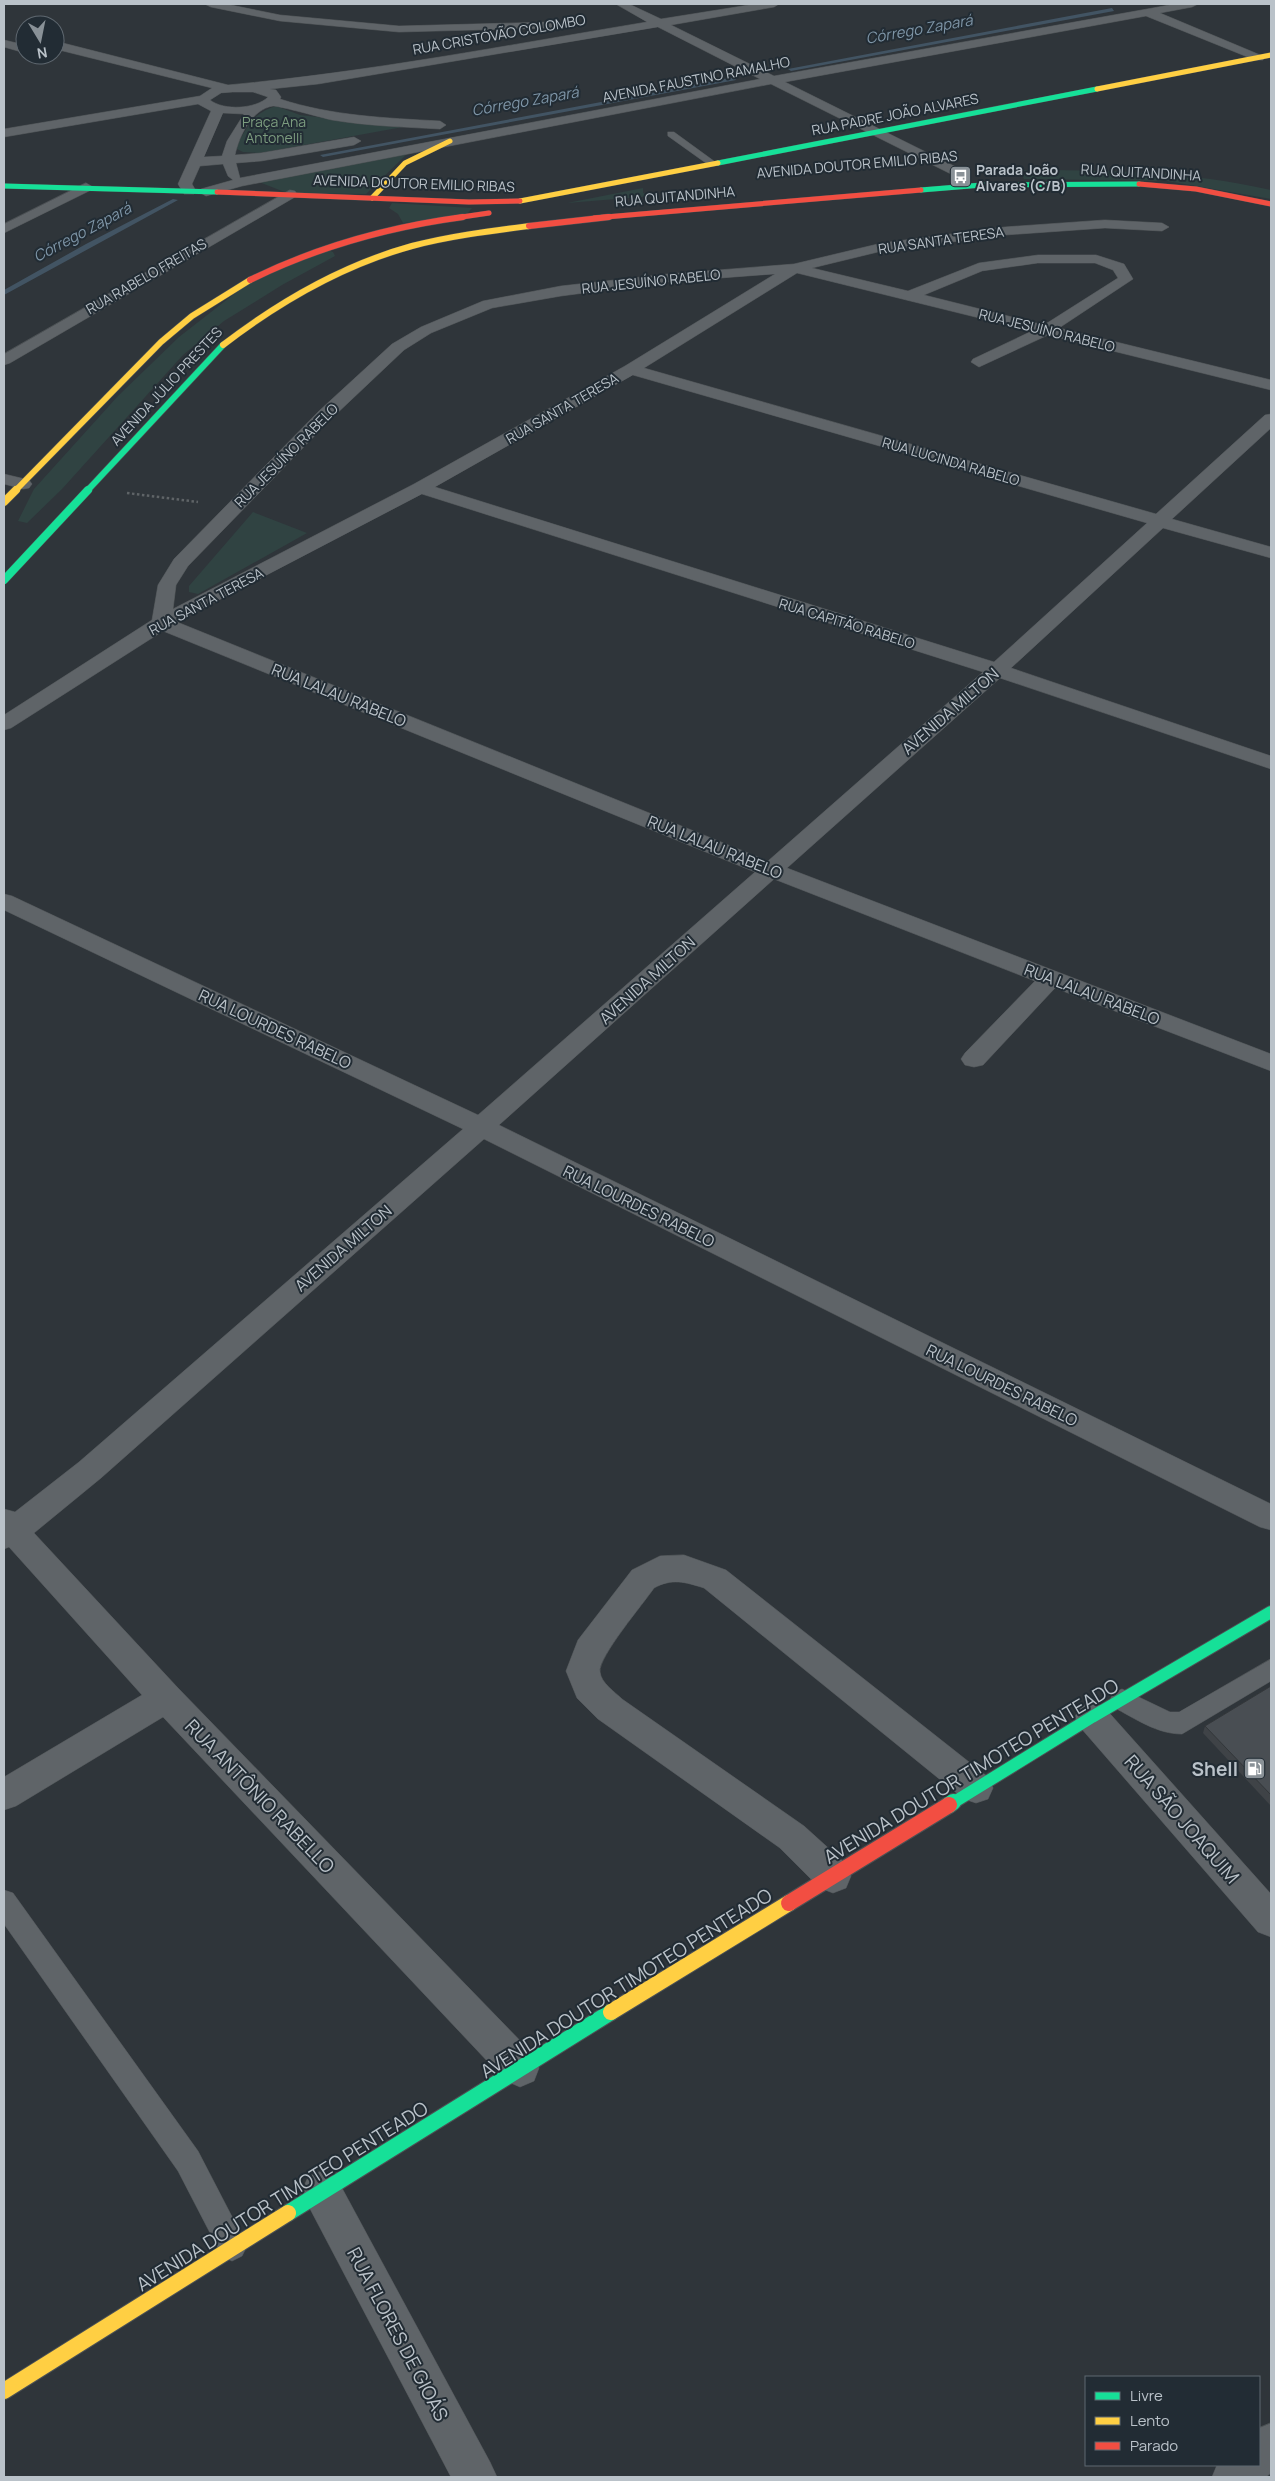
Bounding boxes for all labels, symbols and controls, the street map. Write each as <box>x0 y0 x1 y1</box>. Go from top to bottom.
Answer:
street label: RUA CRISTÓVÃO COLOMBO <box>411 9 587 59</box>
water label: Córrego Zapará <box>864 9 975 49</box>
north arrow <box>15 15 65 65</box>
text: N <box>36 43 49 64</box>
street label: AVENIDA FAUSTINO RAMALHO <box>601 51 791 107</box>
water label: Córrego Zapará <box>470 81 581 121</box>
street label: RUA PADRE JOÃO ALVARES <box>810 88 980 140</box>
park label: Praça Ana Antonelli <box>242 112 306 147</box>
street label: AVENIDA DOUTOR EMILIO RIBAS <box>756 146 959 182</box>
street label: RUA QUITANDINHA <box>1080 159 1202 185</box>
place label: Parada João Alvares (C/B) <box>976 160 1067 195</box>
bus stop icon: Parada João Alvares (C/B) <box>948 165 972 189</box>
street label: AVENIDA DOUTOR EMILIO RIBAS <box>313 170 515 196</box>
street label: RUA QUITANDINHA <box>614 181 736 211</box>
water label: Córrego Zapará <box>29 197 135 267</box>
street label: RUA SANTA TERESA <box>877 222 1005 258</box>
street label: RUA RABELO FREITAS <box>82 233 210 318</box>
street label: RUA JESUÍNO RABELO <box>581 264 721 298</box>
street label: RUA JESUÍNO RABELO <box>977 304 1117 356</box>
street label: AVENIDA JÚLIO PRESTES <box>106 322 226 449</box>
street label: RUA SANTA TERESA <box>502 368 622 448</box>
street label: RUA JESUÍNO RABELO <box>230 399 342 511</box>
street label: RUA LUCINDA RABELO <box>880 432 1022 490</box>
street label: RUA SANTA TERESA <box>145 563 267 639</box>
street label: RUA CAPITÃO RABELO <box>777 593 917 653</box>
street label: RUA LALAU RABELO <box>268 658 410 732</box>
street label: AVENIDA MILTON <box>897 663 1003 759</box>
street label: RUA LALAU RABELO <box>644 810 786 884</box>
street label: AVENIDA MILTON <box>594 931 700 1029</box>
street label: RUA LALAU RABELO <box>1021 958 1163 1030</box>
street label: RUA LOURDES RABELO <box>195 984 355 1074</box>
street label: RUA LOURDES RABELO <box>560 1160 719 1252</box>
street label: AVENIDA MILTON <box>290 1200 396 1296</box>
street label: RUA LOURDES RABELO <box>923 1339 1082 1431</box>
street label: AVENIDA DOUTOR TIMOTEO PENTEADO <box>819 1672 1123 1870</box>
street label: RUA ANTÔNIO RABELLO <box>179 1713 341 1879</box>
street label: RUA SÃO JOAQUIM <box>1119 1749 1245 1889</box>
place label: Shell <box>1192 1756 1238 1782</box>
fuel station icon: Shell <box>1242 1757 1266 1781</box>
street label: AVENIDA DOUTOR TIMOTEO PENTEADO <box>475 1882 777 2084</box>
street label: AVENIDA DOUTOR TIMOTEO PENTEADO <box>131 2095 433 2297</box>
street label: RUA FLORES DE GIOÁS <box>341 2243 455 2426</box>
legend <box>1085 2376 1260 2466</box>
text: Livre <box>1130 2385 1163 2406</box>
text: Lento <box>1130 2410 1170 2431</box>
text: Parado <box>1130 2435 1178 2456</box>

